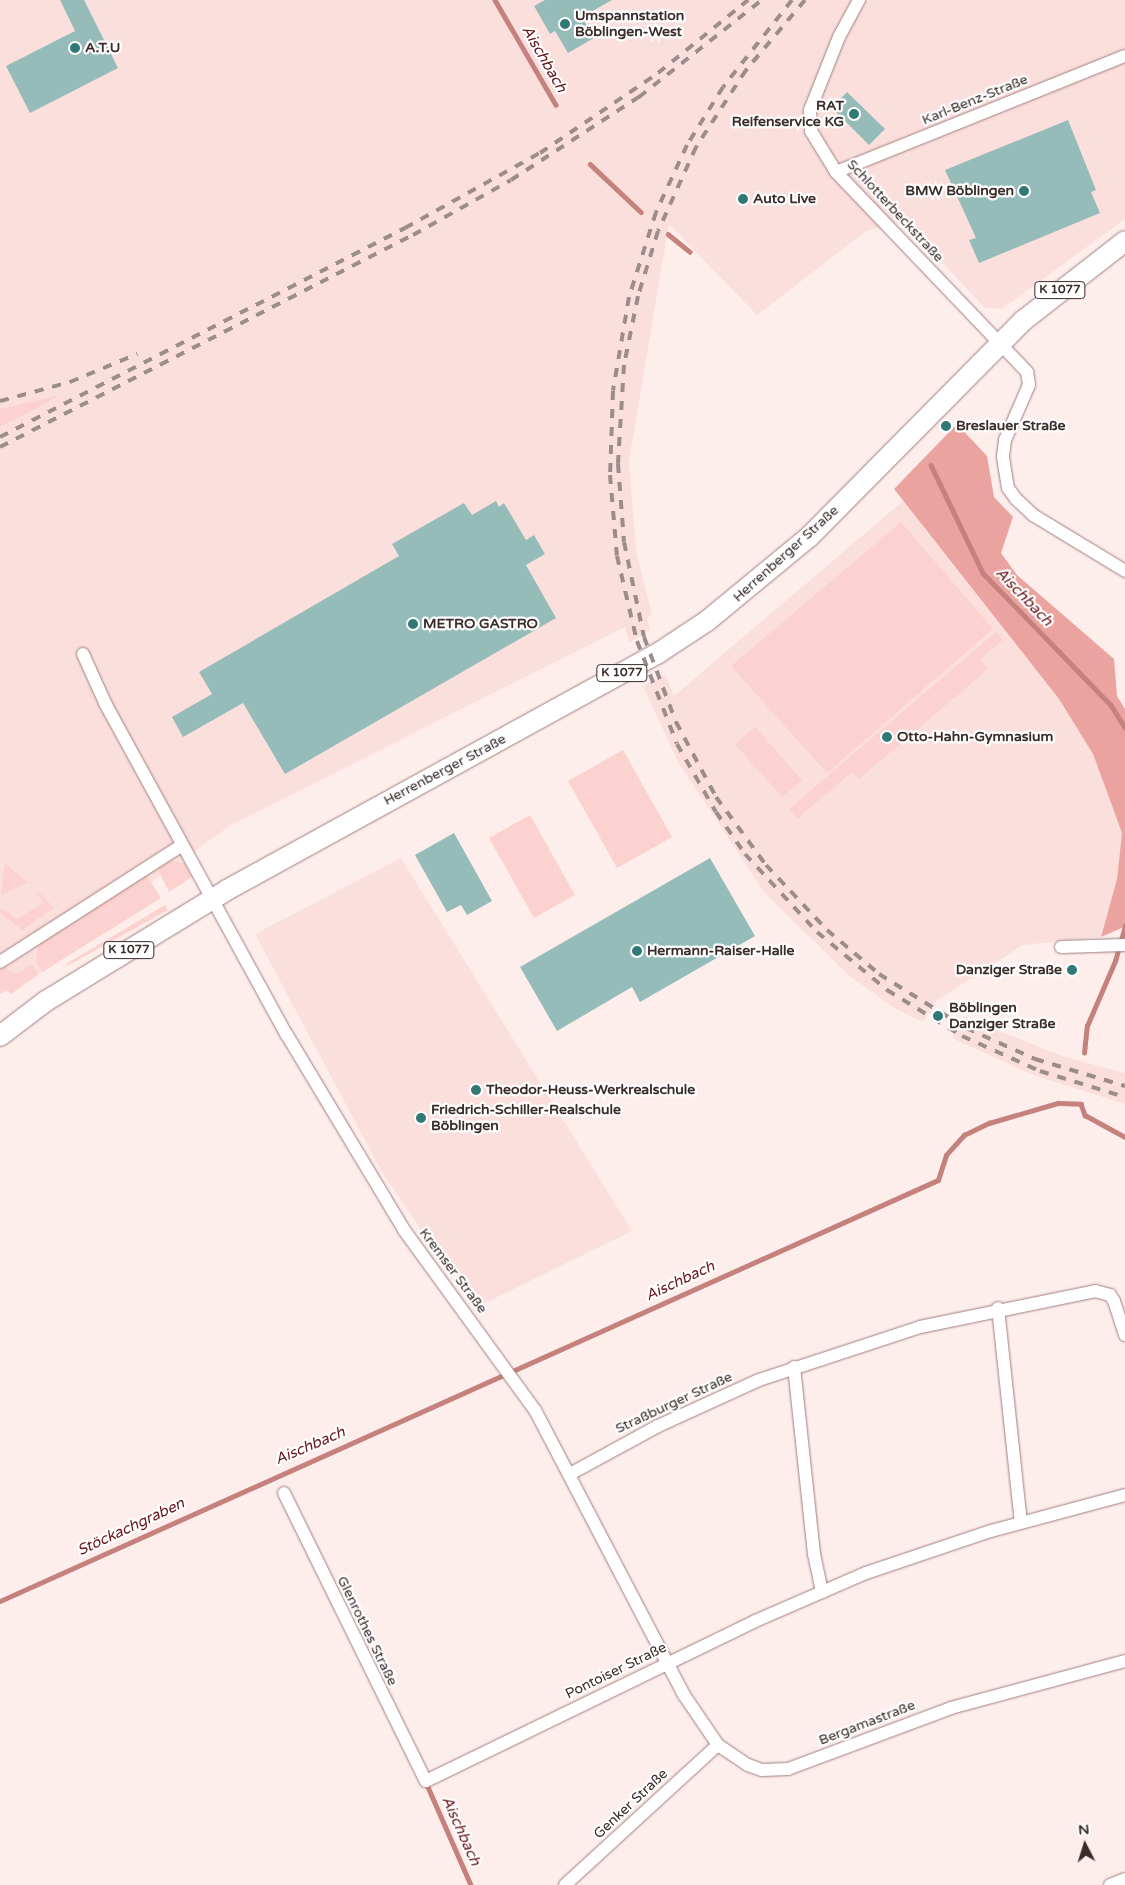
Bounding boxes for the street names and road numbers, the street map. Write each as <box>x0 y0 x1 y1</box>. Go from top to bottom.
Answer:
street label: Karl-Benz-Straße <box>920 71 1030 129</box>
street label: Schlotterbeckstraße <box>843 156 947 266</box>
road number: K 1077 <box>1034 280 1086 300</box>
street label: Herrenberger Straße <box>730 502 842 606</box>
road number: K 1077 <box>596 664 648 682</box>
street label: Herrenberger Straße <box>381 731 509 809</box>
road number: K 1077 <box>103 940 155 960</box>
street label: Kremser Straße <box>416 1225 490 1317</box>
street label: Straßburger Straße <box>613 1369 735 1437</box>
street label: Glenrothes Straße <box>333 1574 401 1688</box>
street label: Pontoiser Straße <box>563 1639 669 1703</box>
street label: Bergamastraße <box>816 1697 918 1749</box>
street label: Genker Straße <box>591 1766 671 1842</box>

